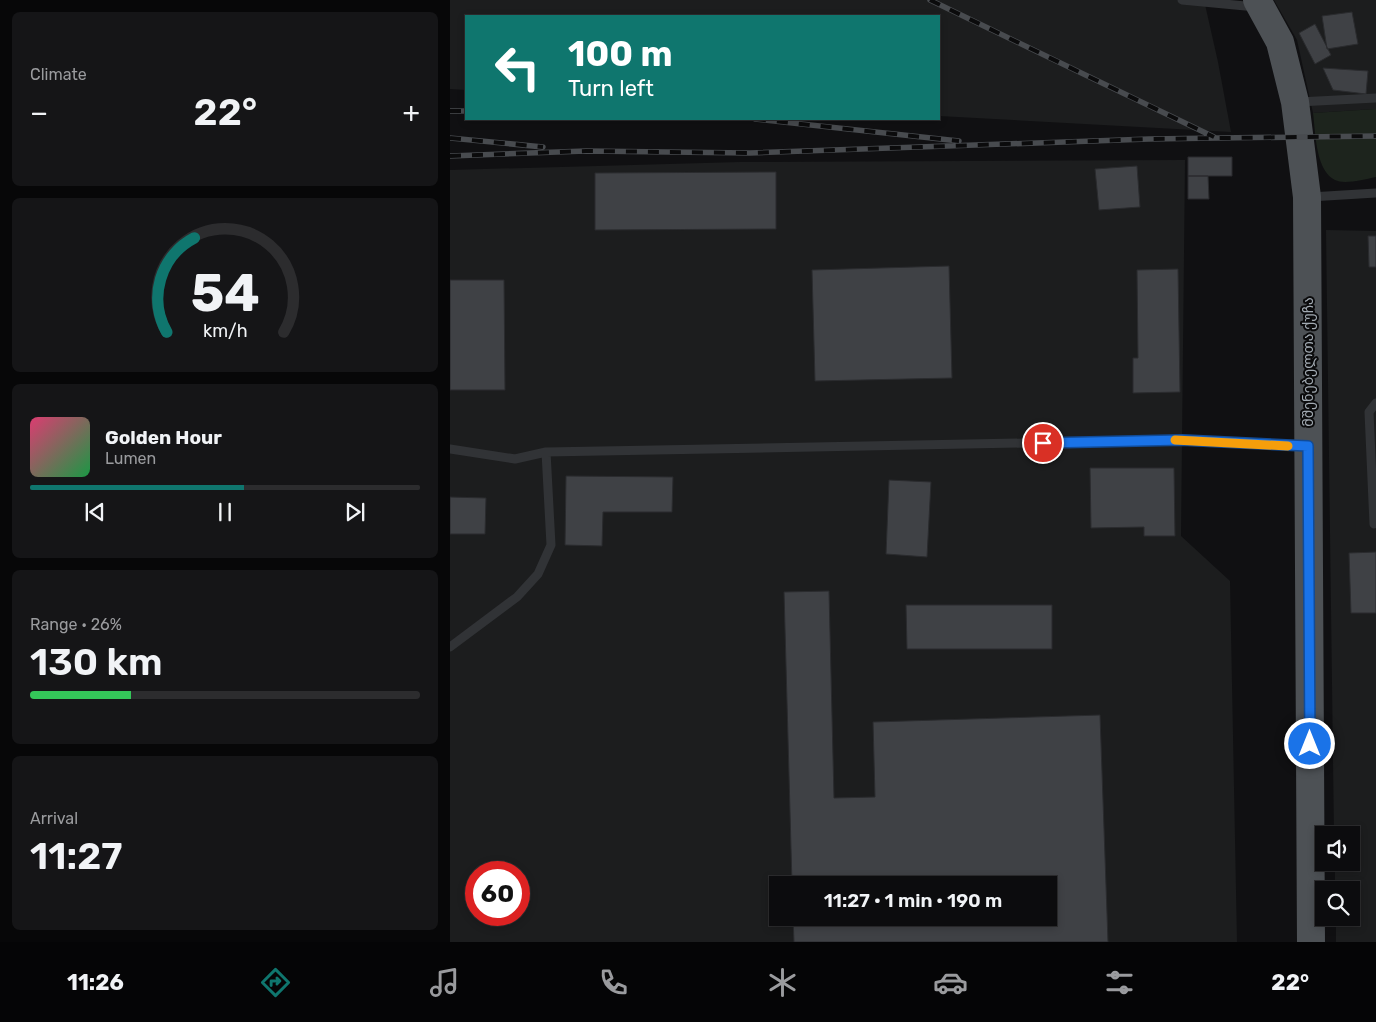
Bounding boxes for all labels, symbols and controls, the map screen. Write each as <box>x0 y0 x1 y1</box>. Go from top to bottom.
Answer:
text: 100 m <box>568 33 673 75</box>
icon: left <box>485 35 550 100</box>
text: Climate <box>30 65 87 84</box>
text: Turn left <box>568 75 654 102</box>
text: 22° <box>194 89 257 135</box>
text: − <box>30 96 48 129</box>
text: + <box>403 96 420 129</box>
text: 54 <box>190 262 260 324</box>
street label: მშენებელთა ქუჩა <box>1300 297 1317 427</box>
text: km/h <box>203 320 247 341</box>
pin <box>1022 422 1064 464</box>
text: Golden Hour <box>105 426 222 449</box>
icon: arrive <box>1029 429 1057 457</box>
text: Lumen <box>105 449 156 468</box>
icon: previous <box>81 498 109 526</box>
icon: pause <box>211 498 239 526</box>
icon: next <box>341 498 369 526</box>
text: Range · 26% <box>30 615 122 634</box>
text: 130 km <box>30 639 163 685</box>
position arrow <box>1283 717 1335 769</box>
text: Arrival <box>30 809 78 828</box>
map controls <box>1315 826 1360 926</box>
button: sound <box>1315 826 1360 871</box>
text: 11:27 <box>30 833 122 879</box>
speed limit sign: 60 <box>465 861 530 926</box>
button: search <box>1315 881 1360 926</box>
text: 11:27 · 1 min · 190 m <box>824 889 1002 912</box>
icon: directions <box>258 965 293 1000</box>
icon: music <box>427 965 462 1000</box>
icon: phone <box>596 965 631 1000</box>
icon: climate <box>765 965 800 1000</box>
icon: car <box>933 965 968 1000</box>
icon: filters <box>1102 965 1137 1000</box>
text: 11:26 <box>67 969 124 996</box>
text: 22° <box>1271 969 1309 996</box>

